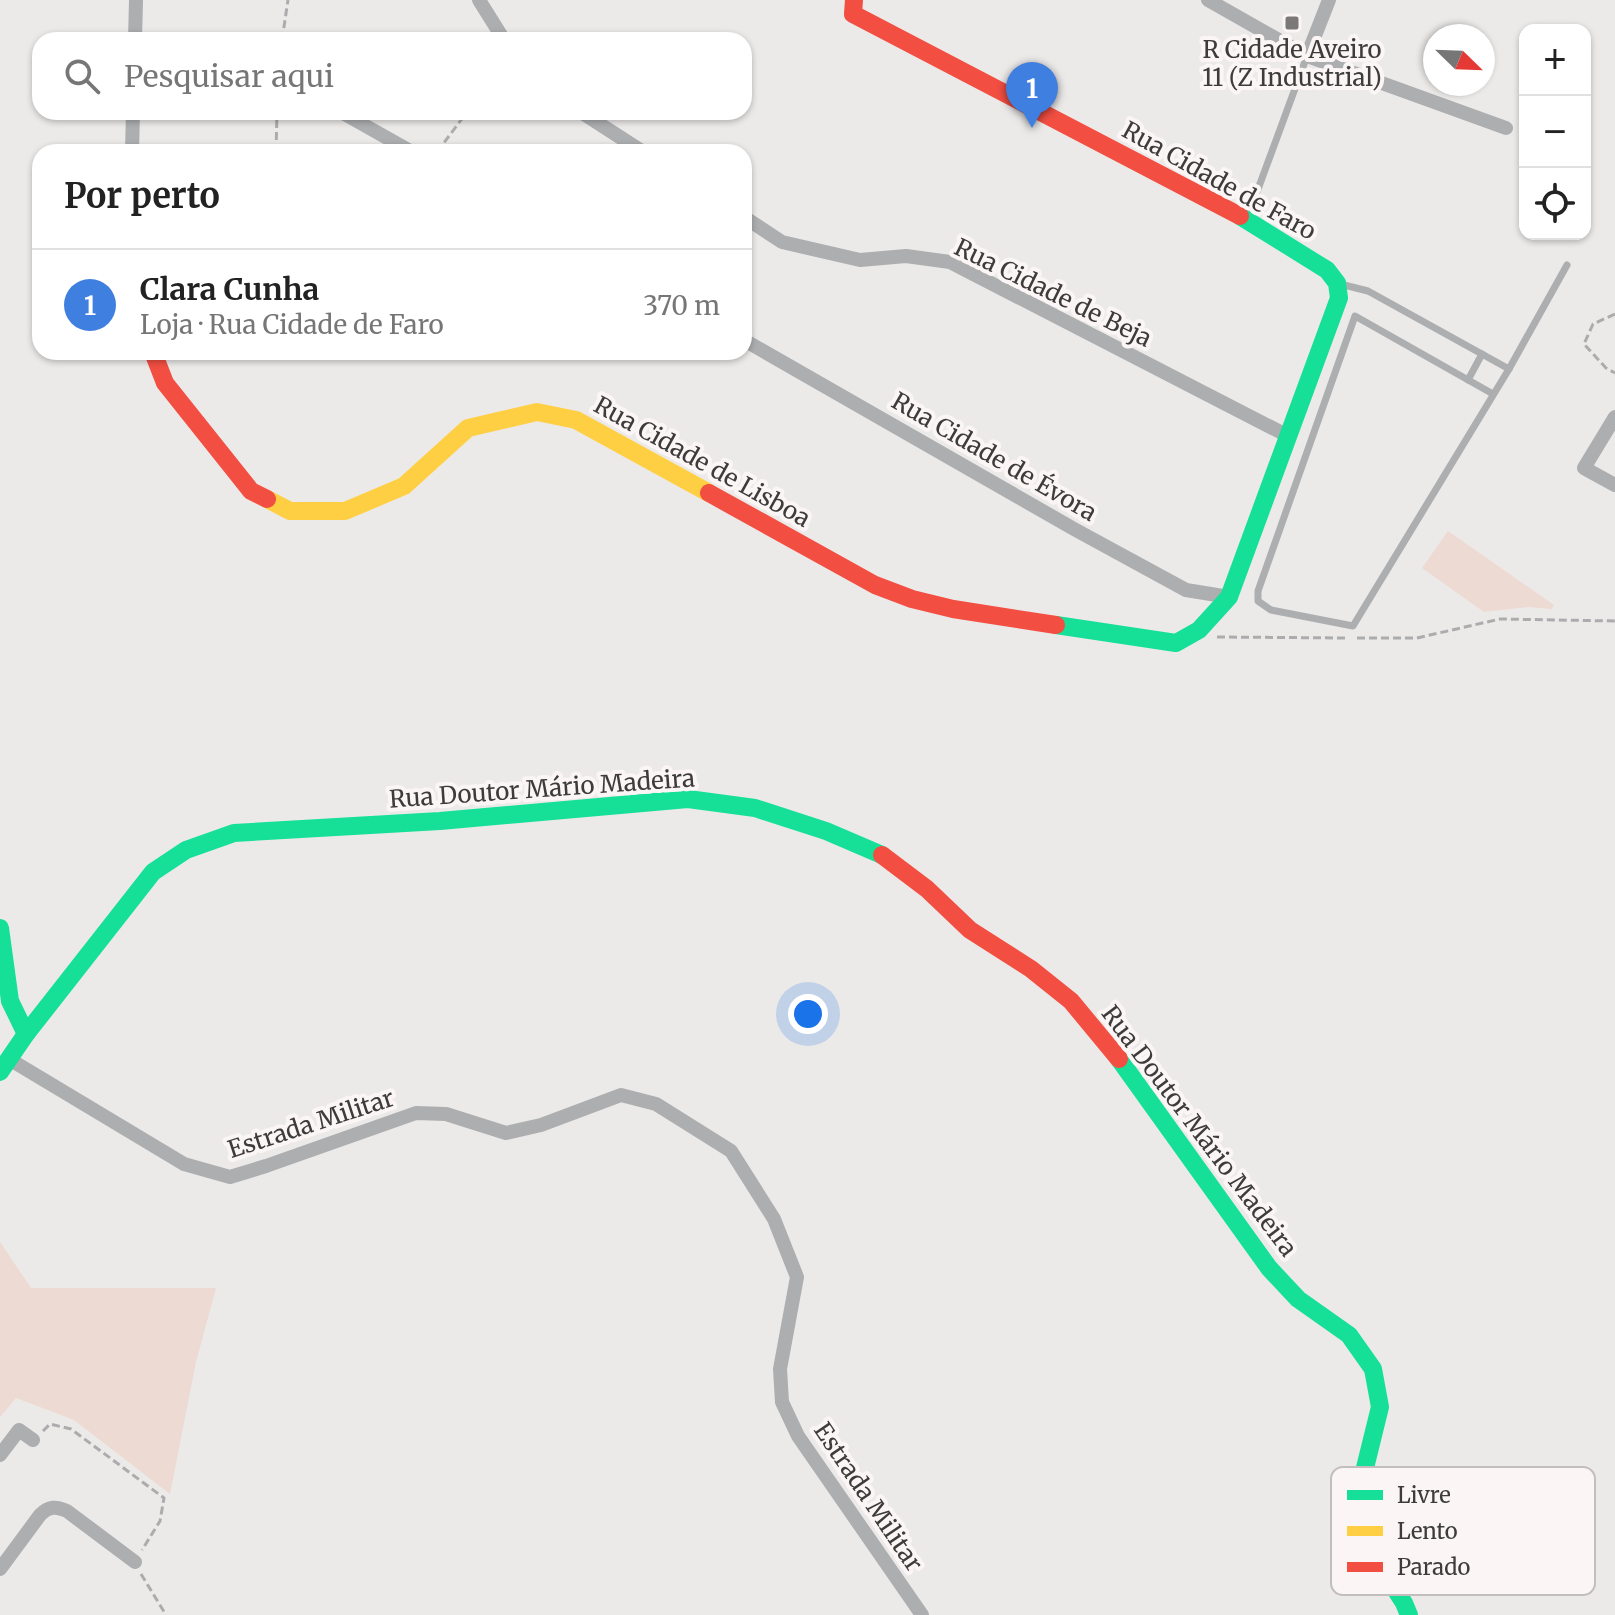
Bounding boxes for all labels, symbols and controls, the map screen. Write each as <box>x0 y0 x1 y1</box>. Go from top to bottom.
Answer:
marker: R Cidade Aveiro 11 (Z Industrial) <box>1283 14 1301 32</box>
north arrow <box>1423 24 1495 96</box>
map controls <box>1519 24 1591 240</box>
button: + <box>1519 24 1591 96</box>
search box <box>32 32 752 120</box>
place label: R Cidade Aveiro 11 (Z Industrial) <box>1202 34 1382 93</box>
icon: search <box>60 54 104 98</box>
text: Pesquisar aqui <box>124 57 334 95</box>
pin: 1 <box>1006 62 1058 128</box>
button: − <box>1519 96 1591 168</box>
street label: Rua Cidade de Faro <box>1117 114 1322 247</box>
button: locate <box>1519 168 1591 240</box>
text: Por perto <box>64 175 220 217</box>
street label: Rua Cidade de Beja <box>949 231 1157 354</box>
text: Clara Cunha <box>140 270 319 308</box>
text: 1 <box>84 289 96 322</box>
text: 370 m <box>643 289 720 322</box>
text: Loja · Rua Cidade de Faro <box>140 308 444 341</box>
street label: Rua Cidade de Évora <box>886 384 1103 528</box>
street label: Rua Cidade de Lisboa <box>589 389 816 534</box>
street label: Rua Doutor Mário Madeira <box>388 762 696 815</box>
your location <box>788 994 828 1034</box>
street label: Rua Doutor Mário Madeira <box>1095 999 1304 1262</box>
street label: Estrada Militar <box>224 1082 398 1165</box>
street label: Estrada Militar <box>807 1416 930 1577</box>
legend <box>1331 1467 1595 1595</box>
text: Livre <box>1397 1481 1451 1509</box>
text: Lento <box>1397 1517 1458 1545</box>
text: Parado <box>1397 1553 1471 1581</box>

